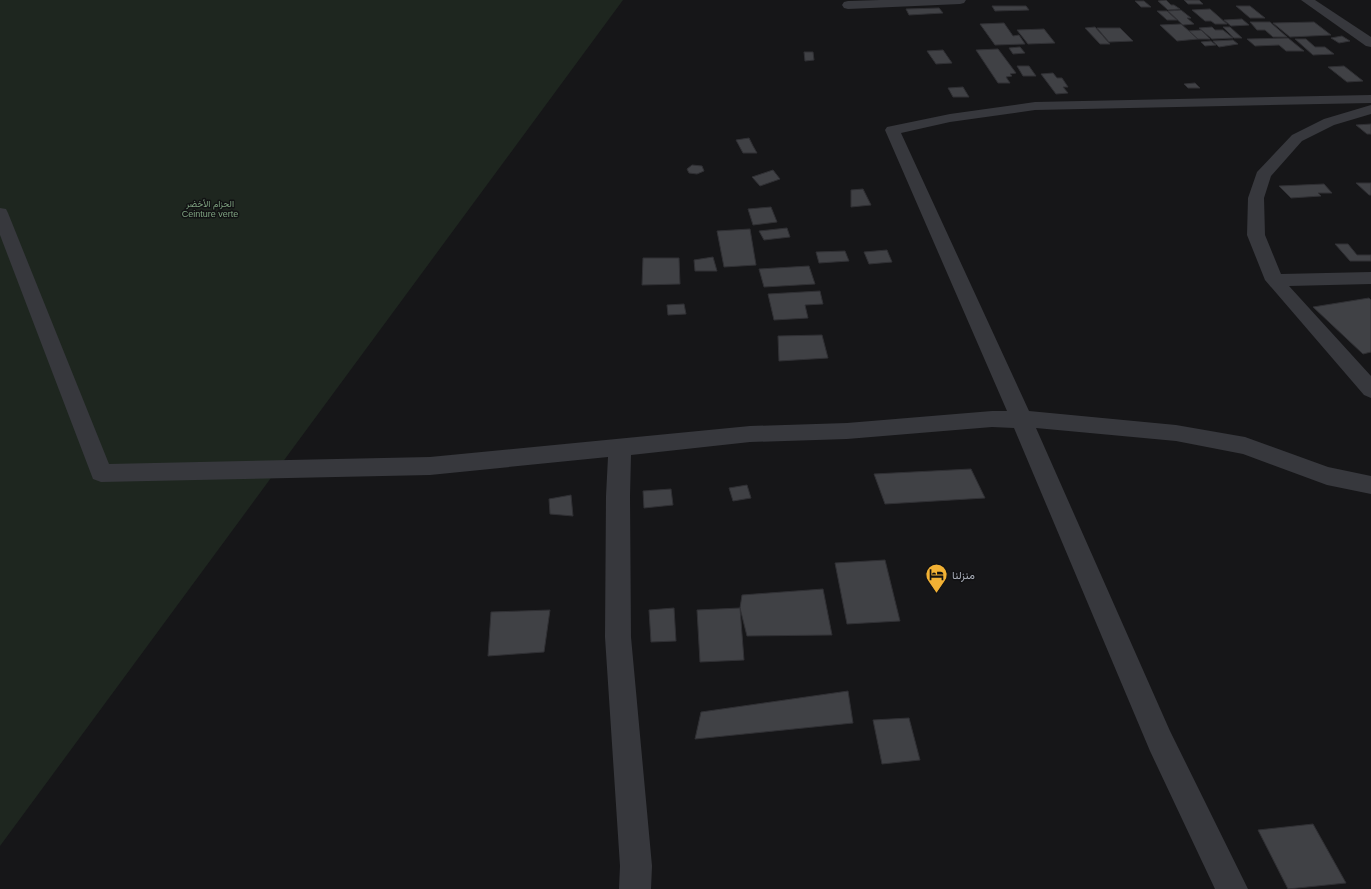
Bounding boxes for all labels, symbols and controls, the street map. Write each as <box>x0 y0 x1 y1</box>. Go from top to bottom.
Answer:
park label: الحزام الأخضر Ceinture verte <box>182 199 238 219</box>
hotel icon: منزلنا <box>924 562 950 595</box>
place label: منزلنا <box>952 569 975 582</box>

